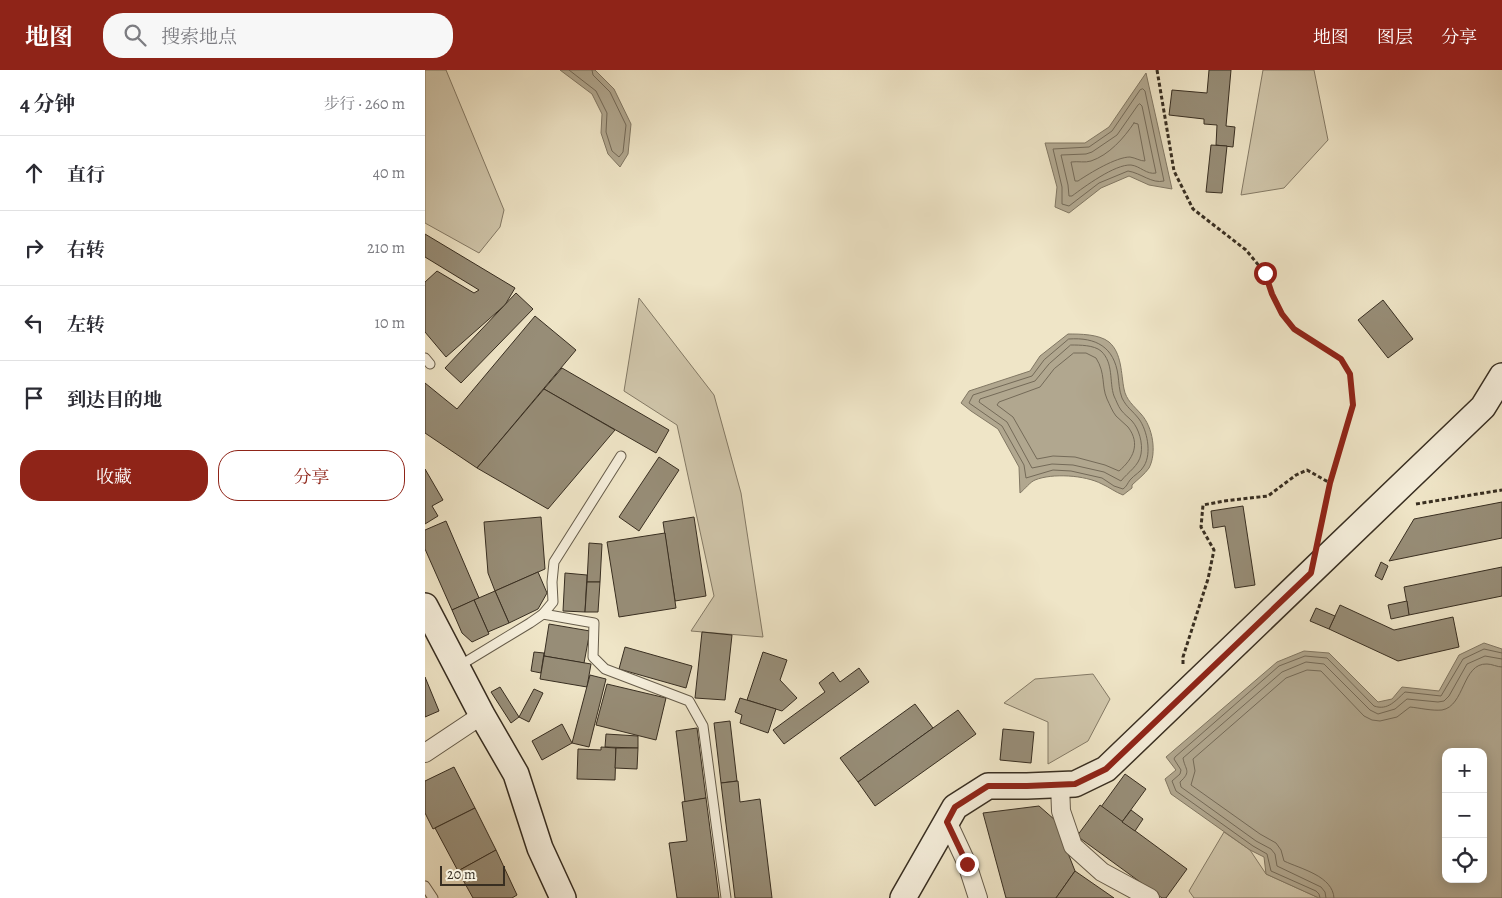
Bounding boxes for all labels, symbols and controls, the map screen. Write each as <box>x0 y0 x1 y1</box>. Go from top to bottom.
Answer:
search box <box>103 13 453 58</box>
text: 地图 <box>25 21 73 53</box>
icon: search <box>121 21 149 49</box>
text: 搜索地点 <box>161 24 237 50</box>
text: 地图 <box>1313 25 1349 49</box>
text: 图层 <box>1377 25 1413 49</box>
text: 分享 <box>1441 25 1477 49</box>
text: 4 分钟 <box>20 90 76 118</box>
text: 步行 · 260 m <box>323 93 405 115</box>
icon: ahead <box>20 159 48 187</box>
text: 直行 <box>67 162 105 188</box>
text: 40 m <box>373 162 405 184</box>
icon: right <box>20 234 48 262</box>
text: 右转 <box>67 237 105 263</box>
text: 210 m <box>367 237 405 259</box>
route start <box>1254 262 1277 285</box>
icon: left <box>20 309 48 337</box>
text: 左转 <box>67 312 105 338</box>
text: 10 m <box>375 312 405 334</box>
icon: arrive <box>20 384 48 412</box>
text: 到达目的地 <box>67 387 162 413</box>
button: 收藏 <box>20 450 208 501</box>
button: 分享 <box>218 450 405 501</box>
map controls <box>1442 748 1487 883</box>
button: + <box>1442 748 1487 793</box>
button: − <box>1442 793 1487 838</box>
button: locate <box>1442 838 1487 883</box>
route end <box>956 853 979 876</box>
scale bar <box>440 863 505 886</box>
text: 20 m <box>447 865 476 884</box>

